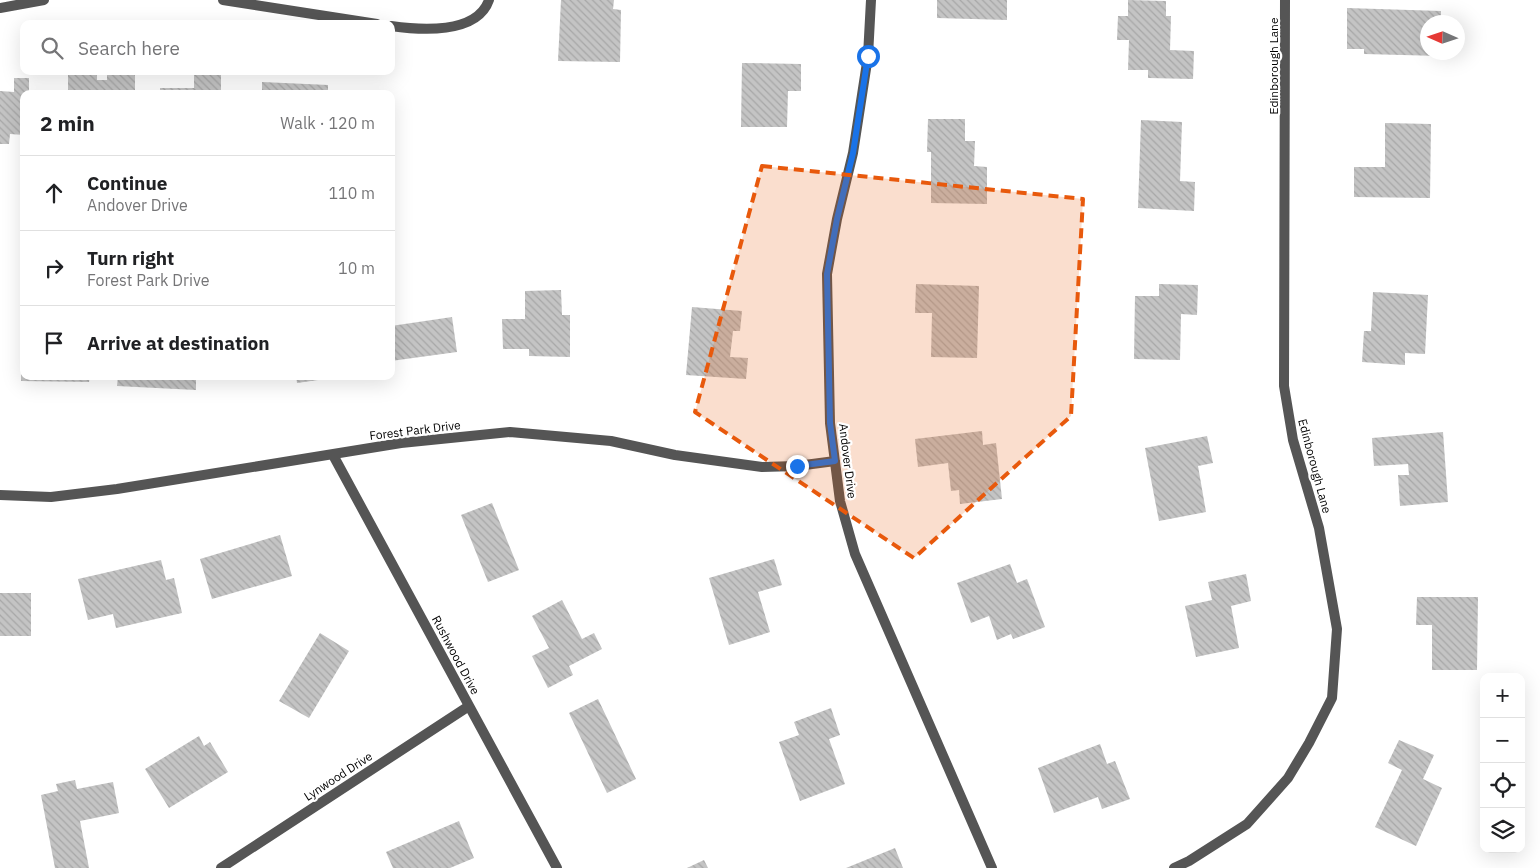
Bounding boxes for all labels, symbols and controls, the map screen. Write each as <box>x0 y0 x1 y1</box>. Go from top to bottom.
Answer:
north arrow <box>1420 15 1465 60</box>
street label: Edinborough Lane <box>1266 17 1281 115</box>
search box <box>20 20 395 75</box>
icon: search <box>38 34 66 62</box>
text: Search here <box>78 36 180 60</box>
route start <box>857 45 880 68</box>
text: 2 min <box>40 109 95 137</box>
text: Walk · 120 m <box>280 113 375 133</box>
text: Continue <box>87 171 167 195</box>
icon: ahead <box>40 179 68 207</box>
text: 110 m <box>328 183 375 203</box>
text: Andover Drive <box>87 195 188 215</box>
text: Turn right <box>87 246 174 270</box>
icon: right <box>40 254 68 282</box>
text: 10 m <box>338 258 375 278</box>
text: Forest Park Drive <box>87 270 209 290</box>
icon: arrive <box>40 329 68 357</box>
text: Arrive at destination <box>87 331 270 355</box>
street label: Forest Park Drive <box>369 417 462 443</box>
street label: Edinborough Lane <box>1295 417 1335 515</box>
street label: Andover Drive <box>836 423 860 500</box>
route end <box>786 455 809 478</box>
street label: Rushwood Drive <box>429 613 483 697</box>
map controls <box>1480 673 1525 853</box>
button: + <box>1480 673 1525 718</box>
button: − <box>1480 718 1525 763</box>
street label: Lynwood Drive <box>301 748 375 804</box>
button: locate <box>1480 763 1525 808</box>
button: layers <box>1480 808 1525 853</box>

